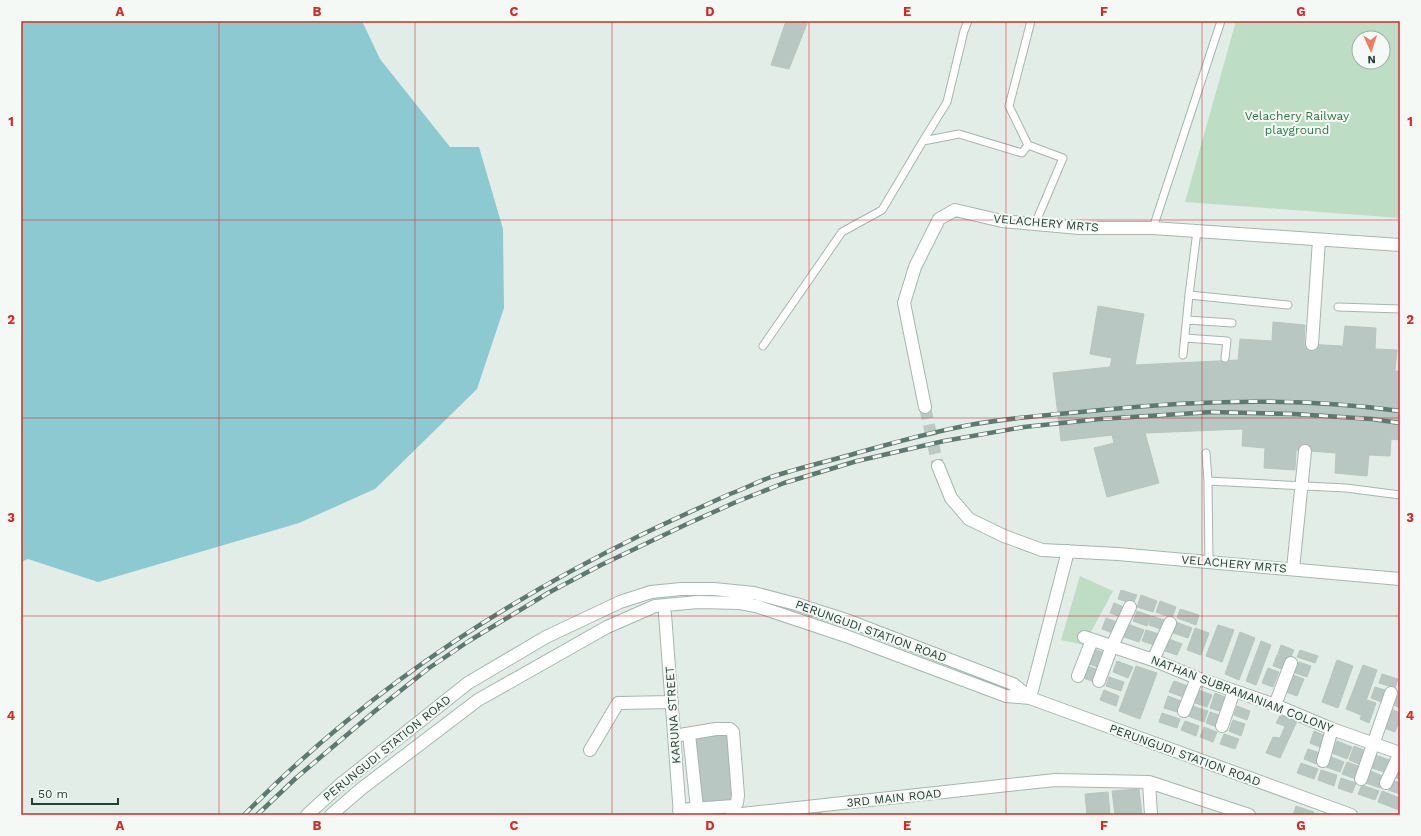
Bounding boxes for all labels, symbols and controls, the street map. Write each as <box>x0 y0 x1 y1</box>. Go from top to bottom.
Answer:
text: A <box>116 4 125 19</box>
text: B <box>313 4 322 19</box>
text: C <box>510 4 519 19</box>
text: D <box>705 4 715 19</box>
text: E <box>903 4 911 19</box>
text: F <box>1100 4 1108 19</box>
text: G <box>1296 4 1306 19</box>
north arrow <box>1351 30 1391 70</box>
text: N <box>1367 53 1376 66</box>
park label: Velachery Railway playground <box>1245 109 1350 137</box>
text: 1 <box>8 114 14 129</box>
text: 1 <box>1407 114 1413 129</box>
street label: VELACHERY MRTS <box>993 211 1099 235</box>
text: 2 <box>7 312 15 327</box>
text: 2 <box>1406 312 1414 327</box>
text: 3 <box>7 510 15 525</box>
text: 3 <box>1406 510 1414 525</box>
street label: VELACHERY MRTS <box>1181 552 1287 576</box>
street label: PERUNGUDI STATION ROAD <box>793 597 949 665</box>
street label: NATHAN SUBRAMANIAM COLONY <box>1149 653 1335 735</box>
street label: KARUNA STREET <box>663 666 683 764</box>
street label: PERUNGUDI STATION ROAD <box>320 692 454 804</box>
text: 4 <box>7 708 16 723</box>
text: 4 <box>1406 708 1415 723</box>
street label: PERUNGUDI STATION ROAD <box>1107 721 1263 789</box>
scale bar <box>32 780 118 806</box>
street label: 3RD MAIN ROAD <box>846 786 942 810</box>
text: 50 m <box>38 787 68 801</box>
text: A <box>116 818 125 833</box>
text: B <box>313 818 322 833</box>
text: C <box>510 818 519 833</box>
text: D <box>705 818 715 833</box>
text: E <box>903 818 911 833</box>
text: F <box>1100 818 1108 833</box>
text: G <box>1296 818 1306 833</box>

